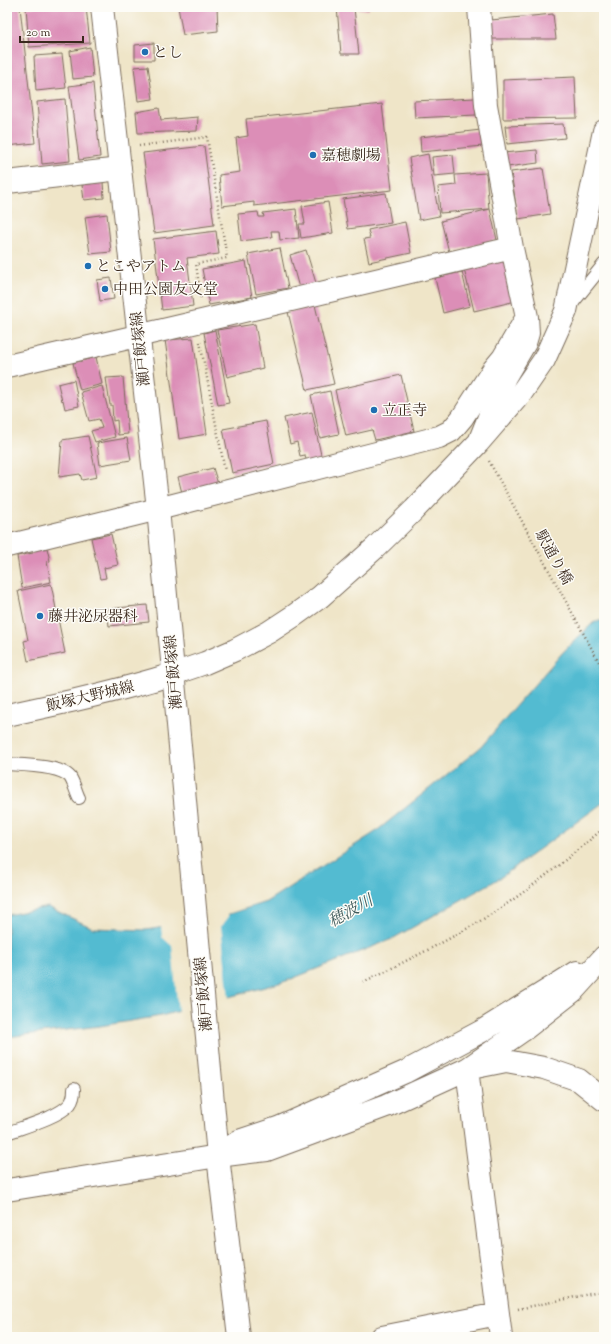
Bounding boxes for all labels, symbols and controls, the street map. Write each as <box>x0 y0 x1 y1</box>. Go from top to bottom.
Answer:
scale bar <box>20 18 83 44</box>
text: 20 m <box>26 24 51 42</box>
place label: とし <box>153 43 183 64</box>
marker: とし <box>140 47 150 57</box>
place label: 嘉穂劇場 <box>321 146 381 167</box>
marker: 嘉穂劇場 <box>308 150 318 160</box>
place label: とこやアトム <box>96 257 186 278</box>
marker: とこやアトム <box>83 261 93 271</box>
place label: 中田公園友文堂 <box>113 280 218 301</box>
marker: 中田公園友文堂 <box>100 284 110 294</box>
street label: 瀬戸飯塚線 <box>127 310 156 387</box>
place label: 立正寺 <box>382 401 427 422</box>
marker: 立正寺 <box>369 405 379 415</box>
street label: 駅通り橋 <box>529 526 576 589</box>
place label: 藤井泌尿器科 <box>48 607 138 628</box>
marker: 藤井泌尿器科 <box>35 611 45 621</box>
street label: 瀬戸飯塚線 <box>161 634 188 710</box>
street label: 飯塚大野城線 <box>44 677 137 718</box>
water label: 穂波川 <box>325 890 380 934</box>
street label: 瀬戸飯塚線 <box>191 956 218 1032</box>

